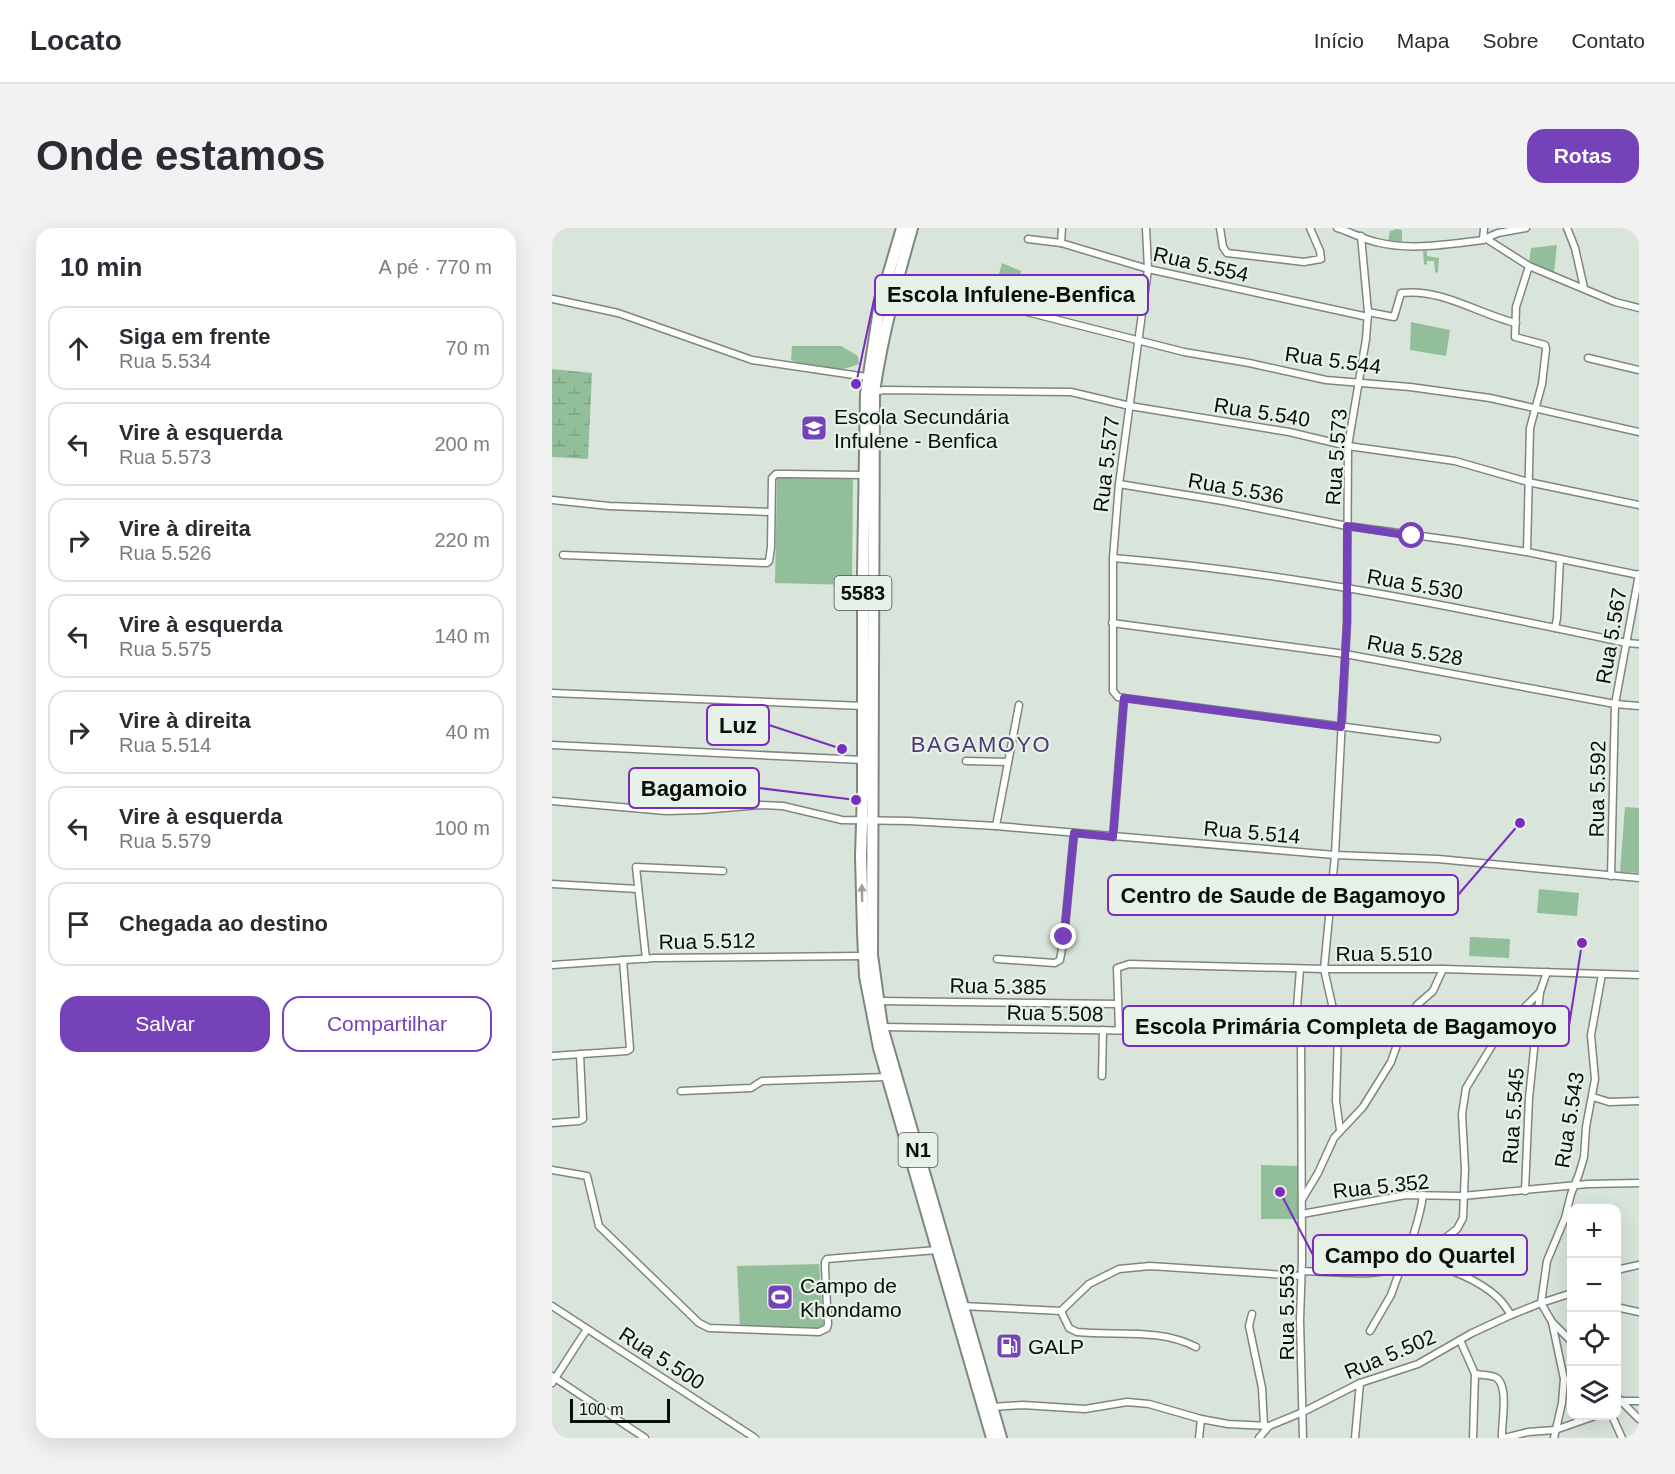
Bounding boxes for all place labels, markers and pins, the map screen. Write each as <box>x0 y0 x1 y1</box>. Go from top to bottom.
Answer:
callout: Escola Infulene-Benfica <box>875 275 1148 315</box>
place label: Escola Secundária Infulene - Benfica <box>834 405 1009 452</box>
school or university icon: Escola Secundária Infulene - Benfica <box>799 413 829 443</box>
callout: Luz <box>707 705 769 745</box>
callout: Bagamoio <box>629 768 759 808</box>
callout: Centro de Saude de Bagamoyo <box>1108 875 1458 915</box>
callout: Escola Primária Completa de Bagamoyo <box>1123 1006 1569 1046</box>
callout: Campo do Quartel <box>1313 1235 1527 1275</box>
place label: Campo de Khondamo <box>800 1274 902 1321</box>
sports icon: Campo de Khondamo <box>765 1282 795 1312</box>
fuel station icon: GALP <box>994 1331 1024 1361</box>
place label: GALP <box>1028 1335 1084 1358</box>

